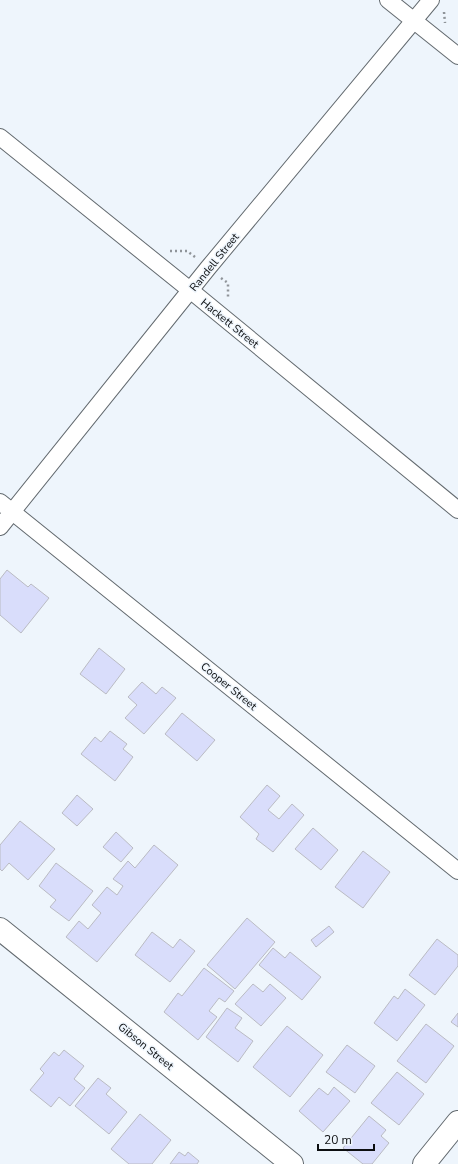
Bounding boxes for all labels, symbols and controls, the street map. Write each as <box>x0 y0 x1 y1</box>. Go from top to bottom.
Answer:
street label: Randell Street <box>186 230 243 295</box>
street label: Hackett Street <box>197 295 262 352</box>
street label: Cooper Street <box>197 659 260 714</box>
street label: Gibson Street <box>115 1019 177 1074</box>
scale bar <box>318 1126 374 1152</box>
text: 20 m <box>324 1132 352 1148</box>

